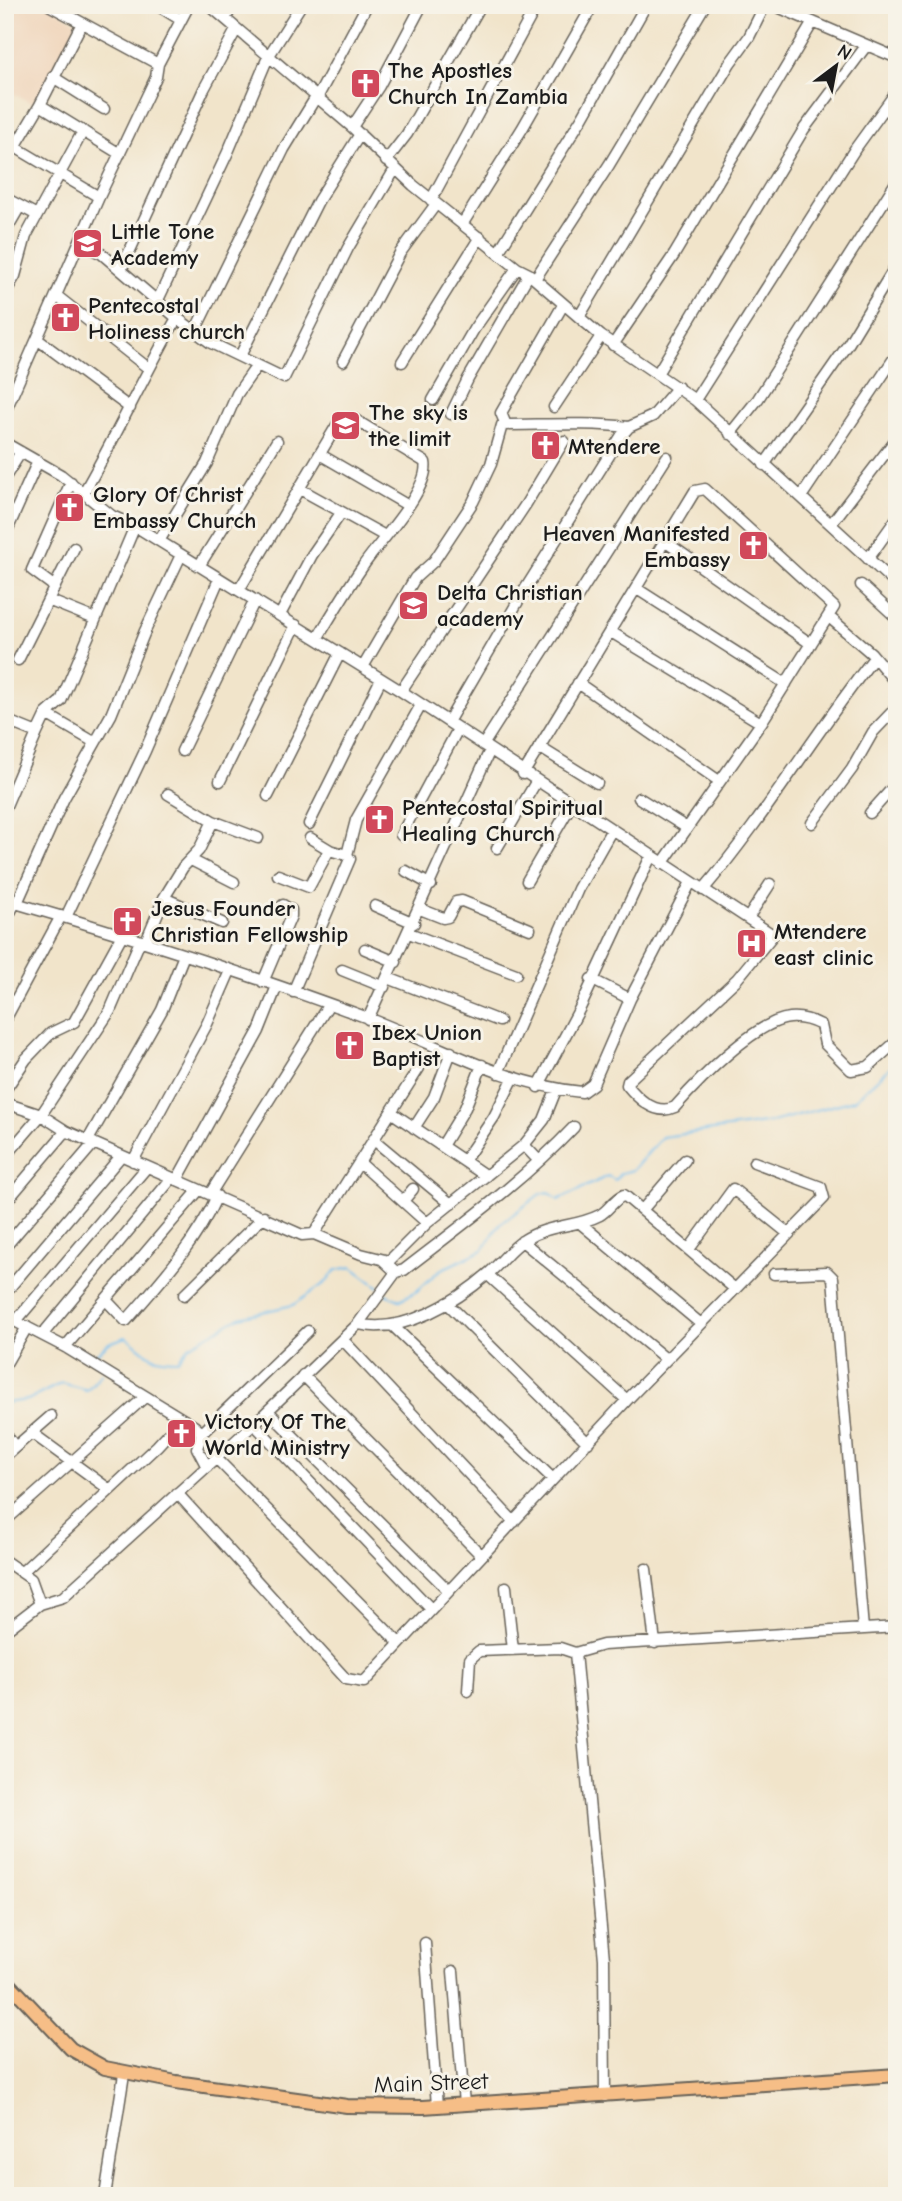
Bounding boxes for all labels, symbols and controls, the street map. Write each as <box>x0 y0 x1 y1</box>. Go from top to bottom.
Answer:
north arrow <box>800 32 870 102</box>
text: N <box>833 40 856 65</box>
place label: The Apostles Church In Zambia <box>388 57 568 110</box>
church icon: The Apostles Church In Zambia <box>348 66 382 100</box>
place label: Little Tone Academy <box>111 218 214 271</box>
school or university icon: Little Tone Academy <box>71 227 105 261</box>
place label: Pentecostal Holiness church <box>88 292 245 345</box>
church icon: Pentecostal Holiness church <box>48 301 82 335</box>
place label: The sky is the limit <box>368 399 468 452</box>
school or university icon: The sky is the limit <box>329 408 363 442</box>
church icon: Mtendere <box>528 429 562 463</box>
place label: Mtendere <box>568 433 660 460</box>
place label: Glory Of Christ Embassy Church <box>93 481 256 534</box>
church icon: Glory Of Christ Embassy Church <box>53 490 87 524</box>
place label: Heaven Manifested Embassy <box>543 520 730 573</box>
church icon: Heaven Manifested Embassy <box>736 529 770 563</box>
place label: Delta Christian academy <box>437 579 583 632</box>
school or university icon: Delta Christian academy <box>397 588 431 622</box>
place label: Pentecostal Spiritual Healing Church <box>402 794 603 847</box>
church icon: Pentecostal Spiritual Healing Church <box>362 803 396 837</box>
place label: Jesus Founder Christian Fellowship <box>151 895 348 948</box>
church icon: Jesus Founder Christian Fellowship <box>111 904 145 938</box>
place label: Mtendere east clinic <box>774 918 873 971</box>
hospital icon: Mtendere east clinic <box>734 927 768 961</box>
place label: Ibex Union Baptist <box>372 1019 482 1072</box>
church icon: Ibex Union Baptist <box>332 1028 366 1062</box>
place label: Victory Of The World Ministry <box>205 1408 350 1461</box>
church icon: Victory Of The World Ministry <box>165 1417 199 1451</box>
street label: Main Street <box>373 2067 490 2098</box>

